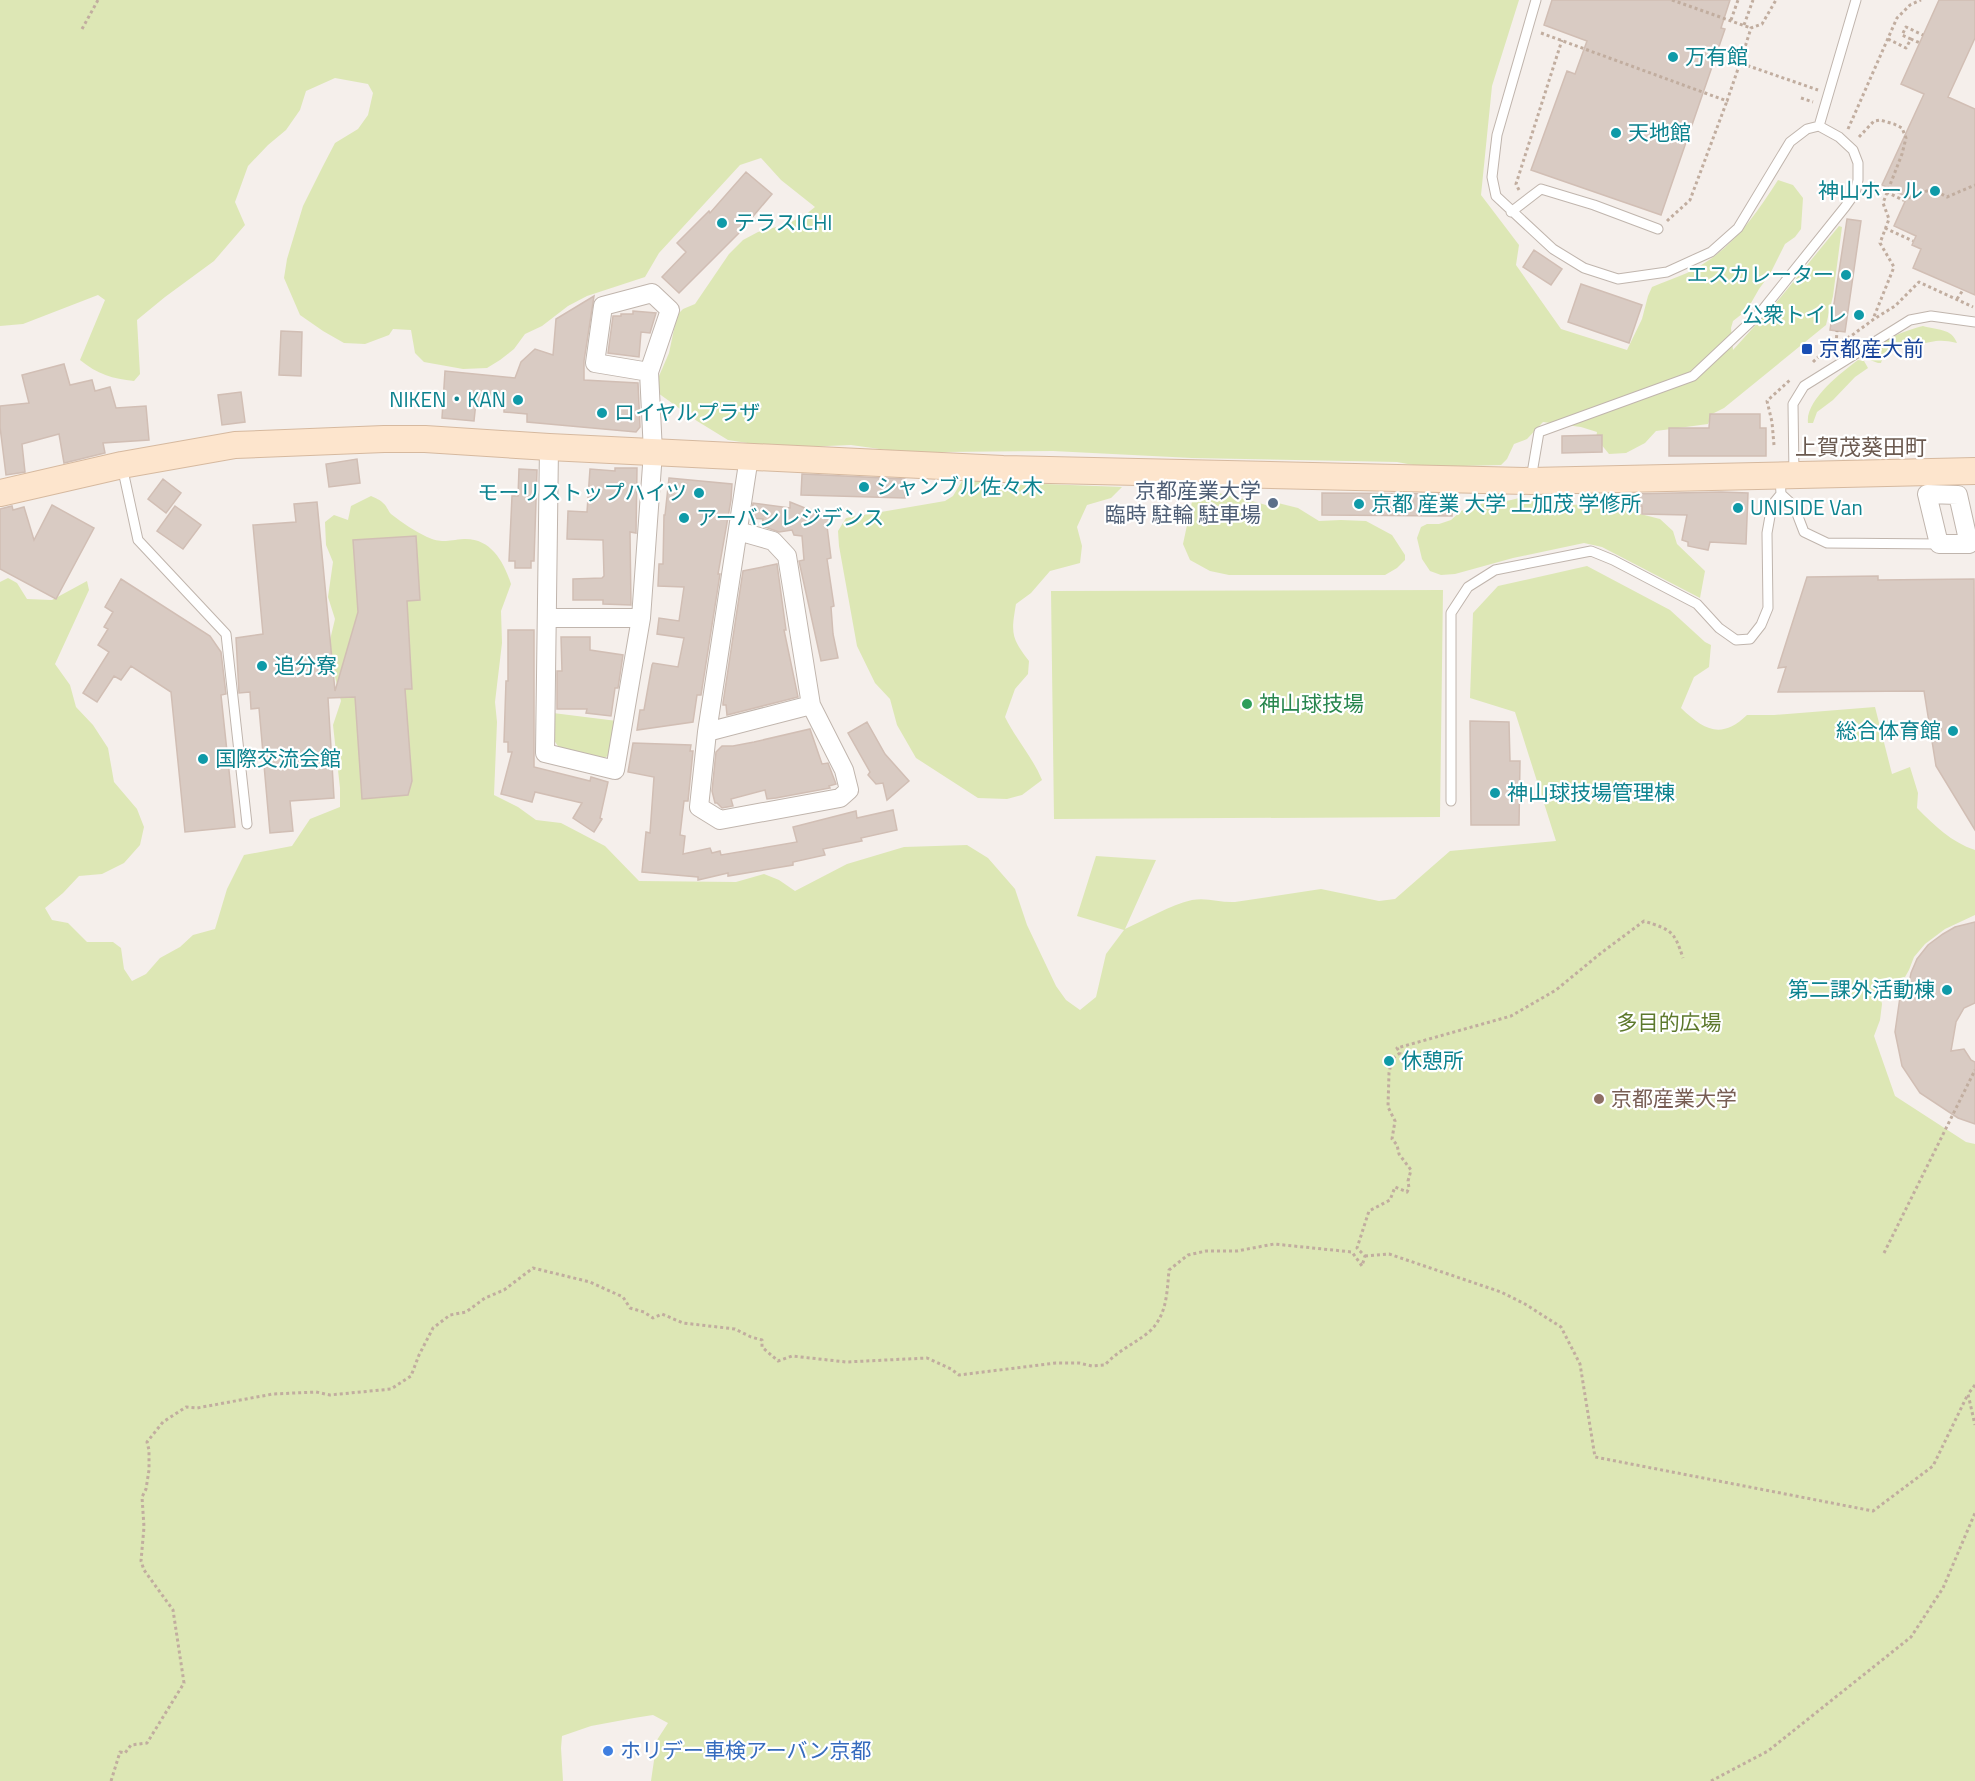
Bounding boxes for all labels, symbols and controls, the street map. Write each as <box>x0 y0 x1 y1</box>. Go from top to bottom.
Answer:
place label: 万有館 <box>1685 40 1748 72</box>
marker: 万有館 <box>1666 50 1680 64</box>
place label: 天地館 <box>1628 116 1691 148</box>
marker: 天地館 <box>1609 126 1623 140</box>
place label: 神山ホール <box>1818 174 1923 206</box>
marker: 神山ホール <box>1928 184 1942 198</box>
place label: テラスICHI <box>734 206 833 238</box>
marker: テラスICHI <box>715 216 729 230</box>
place label: エスカレーター <box>1687 258 1834 290</box>
marker: エスカレーター <box>1839 268 1853 282</box>
place label: 公衆トイレ <box>1742 298 1847 330</box>
marker: 公衆トイレ <box>1852 308 1866 322</box>
place label: 京都産大前 <box>1819 332 1924 364</box>
marker: 京都産大前 <box>1800 342 1814 356</box>
place label: NIKEN・KAN <box>389 383 506 415</box>
marker: NIKEN・KAN <box>511 393 525 407</box>
place label: ロイヤルプラザ <box>614 396 760 428</box>
marker: ロイヤルプラザ <box>595 406 609 420</box>
district label: 上賀茂葵田町 <box>1795 430 1927 464</box>
place label: シャンブル佐々木 <box>876 470 1043 502</box>
place label: 京都産業大学 臨時 駐輪 駐車場 <box>1105 474 1261 530</box>
place label: モーリストップハイツ <box>477 476 687 508</box>
marker: シャンブル佐々木 <box>857 480 871 494</box>
marker: モーリストップハイツ <box>692 486 706 500</box>
place label: 京都 産業 大学 上加茂 学修所 <box>1371 487 1641 519</box>
place label: UNISIDE Van <box>1750 491 1863 523</box>
marker: 京都産業大学 臨時 駐輪 駐車場 <box>1266 496 1280 510</box>
marker: 京都 産業 大学 上加茂 学修所 <box>1352 497 1366 511</box>
place label: アーバンレジデンス <box>696 501 884 533</box>
marker: UNISIDE Van <box>1731 501 1745 515</box>
marker: アーバンレジデンス <box>677 511 691 525</box>
place label: 追分寮 <box>274 649 337 681</box>
marker: 追分寮 <box>255 659 269 673</box>
place label: 神山球技場 <box>1259 687 1364 719</box>
marker: 神山球技場 <box>1240 697 1254 711</box>
place label: 総合体育館 <box>1836 714 1941 746</box>
marker: 総合体育館 <box>1946 724 1960 738</box>
place label: 国際交流会館 <box>215 742 341 774</box>
marker: 国際交流会館 <box>196 752 210 766</box>
place label: 神山球技場管理棟 <box>1507 776 1675 808</box>
marker: 神山球技場管理棟 <box>1488 786 1502 800</box>
place label: 第二課外活動棟 <box>1788 973 1935 1005</box>
marker: 第二課外活動棟 <box>1940 983 1954 997</box>
park label: 多目的広場 <box>1617 1006 1722 1038</box>
place label: 休憩所 <box>1401 1044 1464 1076</box>
marker: 休憩所 <box>1382 1054 1396 1068</box>
place label: 京都産業大学 <box>1611 1082 1737 1114</box>
marker: 京都産業大学 <box>1592 1092 1606 1106</box>
place label: ホリデー車検アーバン京都 <box>620 1734 872 1766</box>
marker: ホリデー車検アーバン京都 <box>601 1744 615 1758</box>

